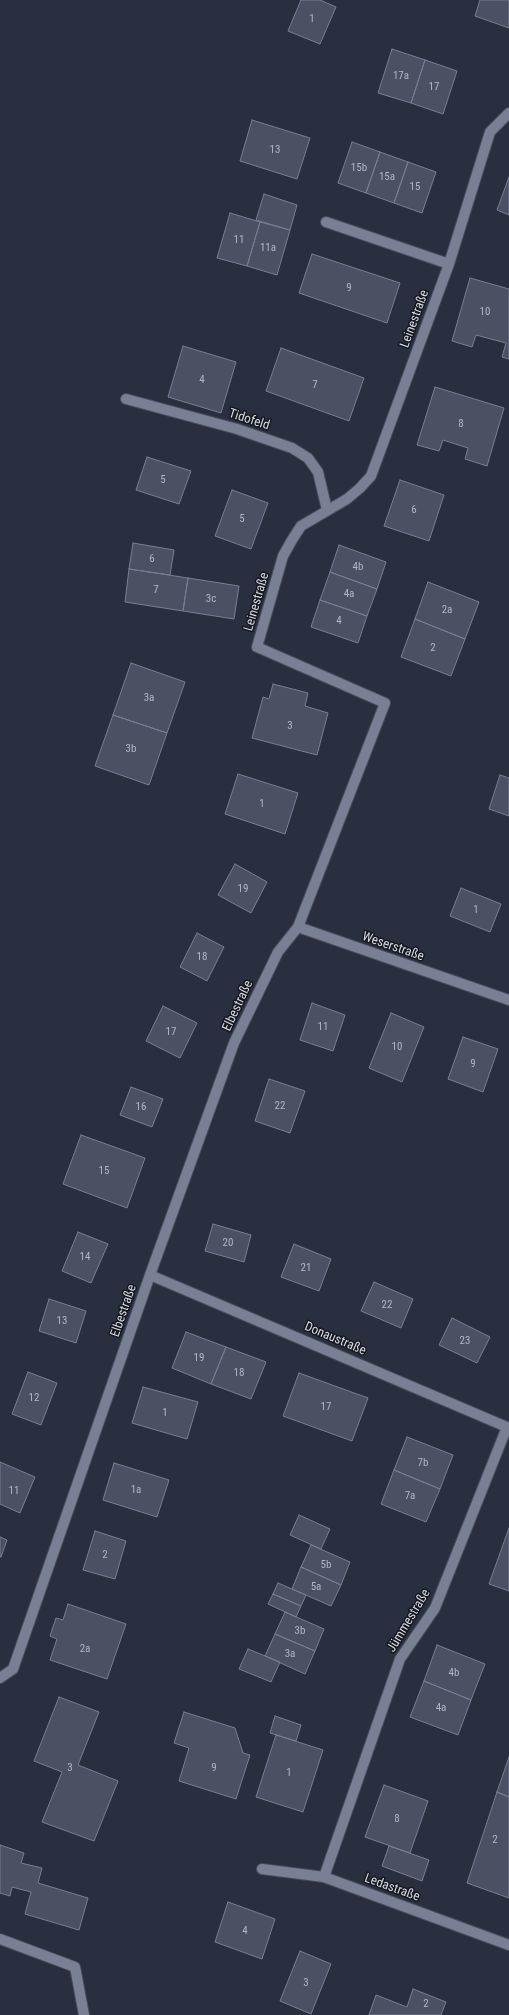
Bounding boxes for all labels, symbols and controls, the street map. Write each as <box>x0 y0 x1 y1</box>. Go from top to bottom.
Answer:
house number: 1 <box>309 12 315 26</box>
house number: 17a <box>393 69 409 83</box>
house number: 17 <box>429 80 439 94</box>
house number: 13 <box>270 143 280 157</box>
house number: 15b <box>351 161 367 175</box>
house number: 15a <box>379 170 395 184</box>
house number: 15 <box>410 180 420 194</box>
house number: 11 <box>234 233 244 247</box>
house number: 11a <box>260 241 276 255</box>
house number: 9 <box>346 281 352 295</box>
street label: Leinestraße <box>397 288 433 350</box>
house number: 10 <box>480 305 490 319</box>
house number: 4 <box>199 373 205 387</box>
house number: 7 <box>312 378 318 392</box>
street label: Tidofeld <box>227 406 271 434</box>
house number: 8 <box>458 417 464 431</box>
house number: 5 <box>160 473 166 487</box>
house number: 6 <box>411 503 417 517</box>
house number: 5 <box>239 512 245 526</box>
house number: 6 <box>149 552 155 566</box>
house number: 4b <box>353 560 363 574</box>
street label: Leinestraße <box>241 571 273 633</box>
house number: 7 <box>153 583 159 597</box>
house number: 4a <box>344 587 354 601</box>
house number: 3c <box>206 592 216 606</box>
house number: 2a <box>442 603 452 617</box>
house number: 4 <box>336 614 342 628</box>
house number: 2 <box>430 641 436 655</box>
house number: 3a <box>144 691 154 705</box>
house number: 3 <box>287 719 293 733</box>
house number: 3b <box>126 742 136 756</box>
house number: 1 <box>259 797 265 811</box>
house number: 19 <box>238 882 248 896</box>
house number: 1 <box>473 903 479 917</box>
street label: Weserstraße <box>360 929 426 965</box>
house number: 18 <box>197 950 207 964</box>
street label: Elbestraße <box>219 978 257 1034</box>
house number: 11 <box>318 1020 328 1034</box>
house number: 17 <box>166 1025 176 1039</box>
house number: 10 <box>392 1040 402 1054</box>
house number: 9 <box>470 1057 476 1071</box>
house number: 22 <box>275 1099 285 1113</box>
house number: 16 <box>136 1100 146 1114</box>
house number: 15 <box>99 1164 109 1178</box>
house number: 20 <box>223 1236 233 1250</box>
house number: 14 <box>80 1250 90 1264</box>
house number: 21 <box>301 1261 311 1275</box>
street label: Elbestraße <box>108 1283 140 1339</box>
house number: 22 <box>382 1298 392 1312</box>
house number: 13 <box>57 1314 67 1328</box>
street label: Donaustraße <box>302 1319 368 1359</box>
house number: 23 <box>460 1334 470 1348</box>
house number: 19 <box>194 1351 204 1365</box>
house number: 18 <box>234 1366 244 1380</box>
house number: 12 <box>29 1391 39 1405</box>
house number: 17 <box>321 1400 331 1414</box>
house number: 1 <box>162 1406 168 1420</box>
house number: 7b <box>418 1456 428 1470</box>
house number: 1a <box>131 1483 141 1497</box>
house number: 11 <box>9 1484 19 1498</box>
house number: 7a <box>405 1489 415 1503</box>
house number: 2 <box>102 1548 108 1562</box>
house number: 5b <box>321 1558 331 1572</box>
house number: 5a <box>311 1580 321 1594</box>
street label: Jümmestraße <box>384 1587 434 1655</box>
house number: 3b <box>295 1624 305 1638</box>
house number: 2a <box>80 1642 90 1656</box>
house number: 3a <box>285 1647 295 1661</box>
house number: 4b <box>449 1666 459 1680</box>
house number: 4a <box>436 1701 446 1715</box>
house number: 3 <box>67 1761 73 1775</box>
house number: 9 <box>211 1761 217 1775</box>
house number: 1 <box>286 1766 292 1780</box>
house number: 8 <box>394 1812 400 1826</box>
house number: 2 <box>492 1833 498 1847</box>
street label: Ledastraße <box>362 1871 422 1905</box>
house number: 4 <box>242 1924 248 1938</box>
house number: 3 <box>303 1976 309 1990</box>
house number: 2 <box>423 1997 429 2011</box>

